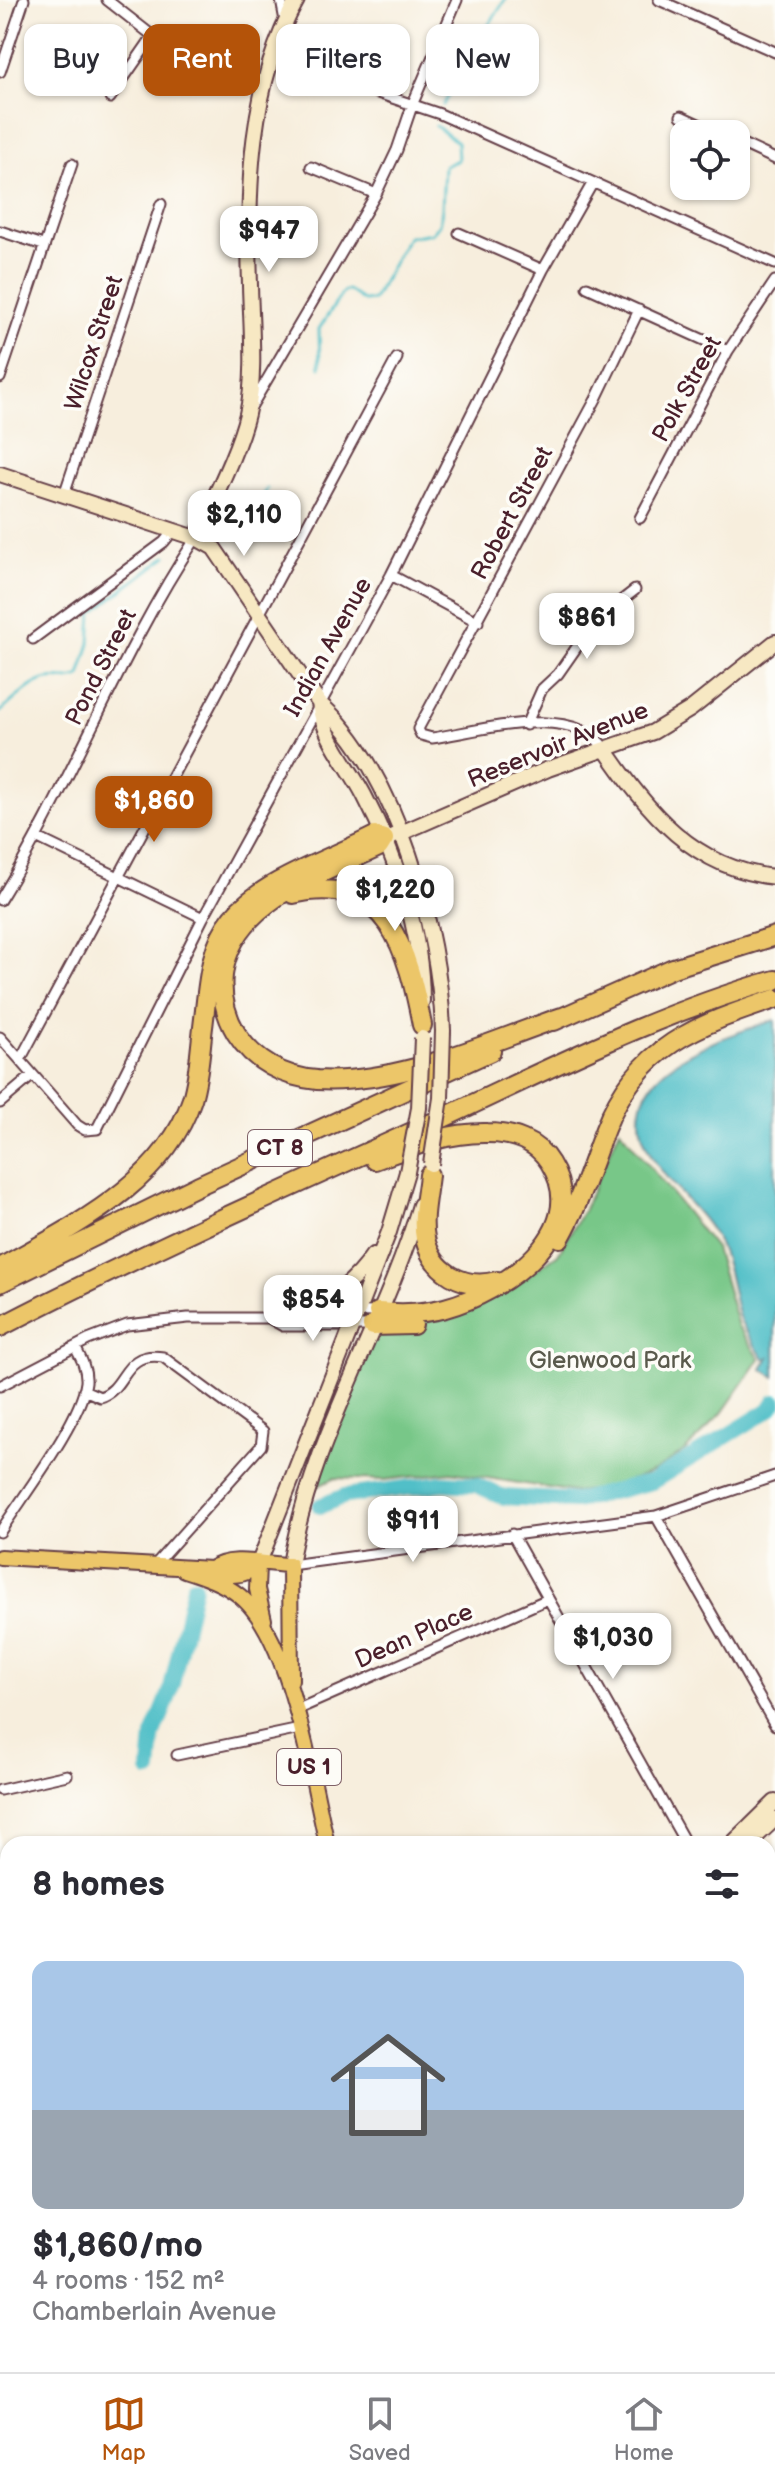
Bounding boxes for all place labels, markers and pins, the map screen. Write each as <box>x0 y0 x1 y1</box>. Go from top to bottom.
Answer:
pin: $947 <box>222 206 316 274</box>
pin: $2,110 <box>179 490 309 558</box>
pin: $861 <box>540 593 634 661</box>
pin: $1,860 <box>89 776 219 844</box>
pin: $1,220 <box>330 865 460 933</box>
pin: $854 <box>266 1275 360 1343</box>
pin: $911 <box>366 1496 460 1564</box>
pin: $1,030 <box>548 1613 678 1681</box>

